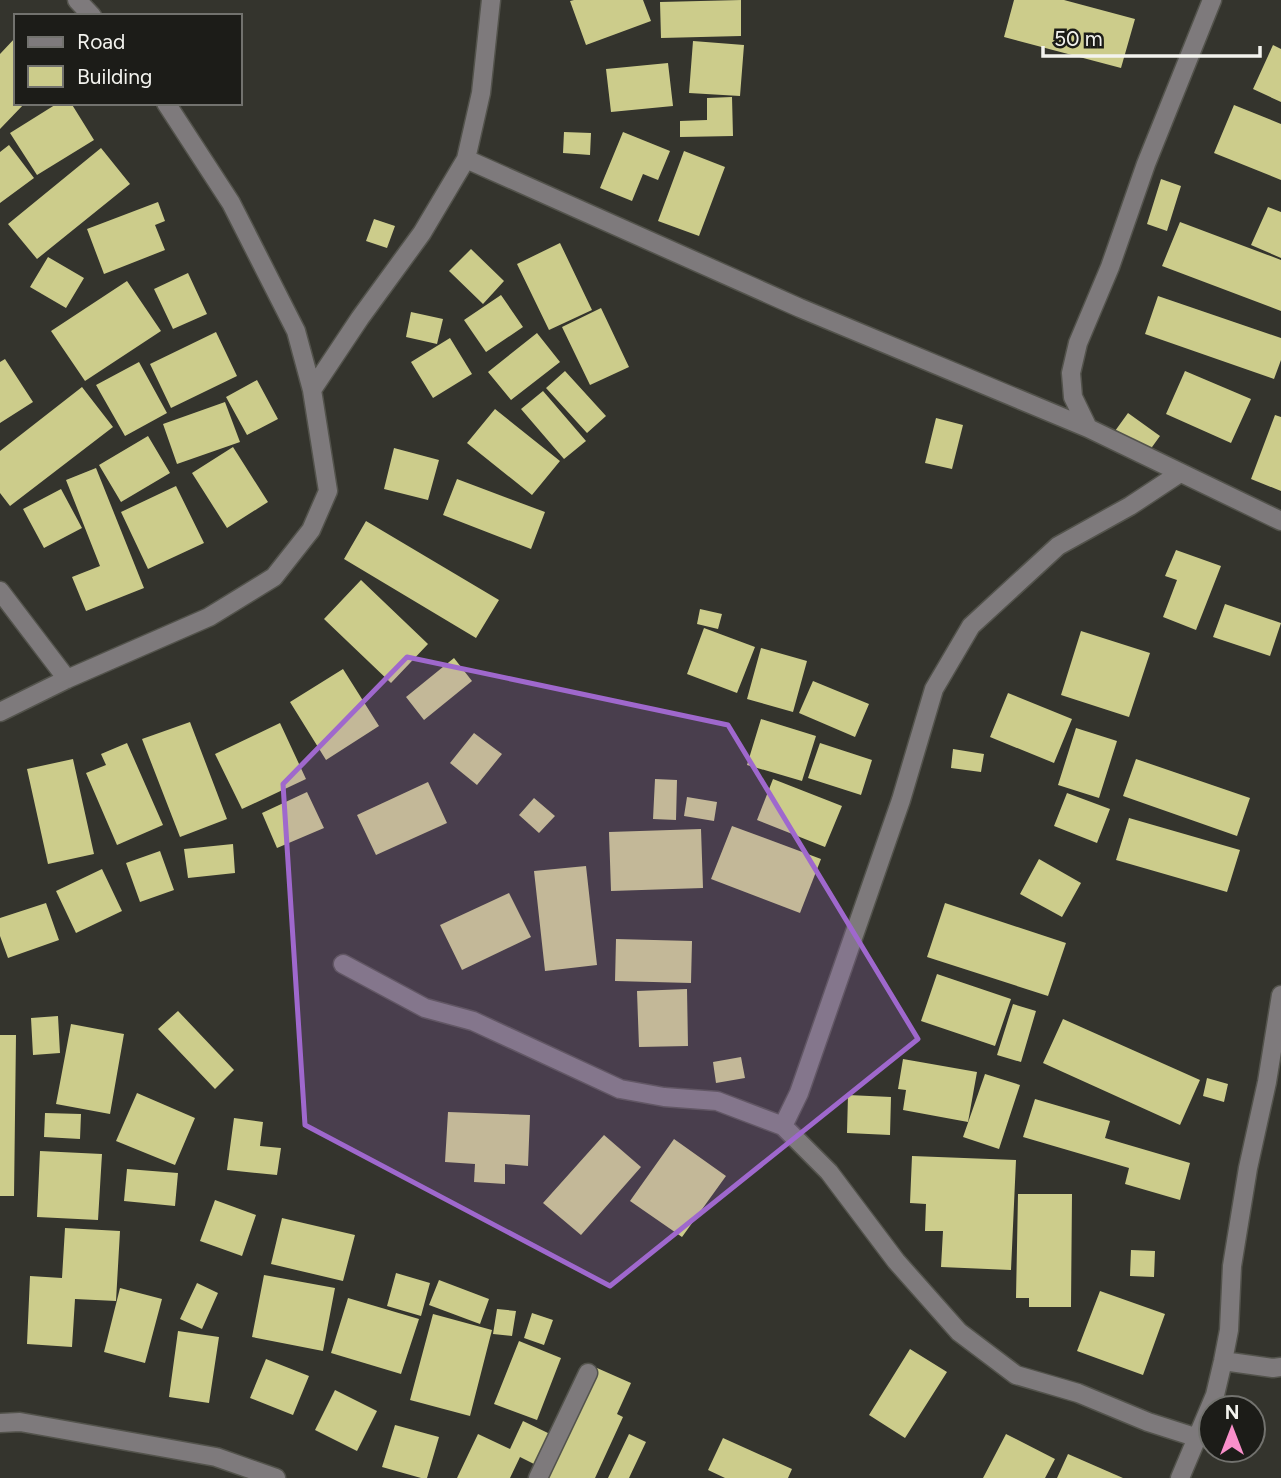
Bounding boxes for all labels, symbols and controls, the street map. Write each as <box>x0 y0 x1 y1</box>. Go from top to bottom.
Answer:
legend <box>14 14 242 105</box>
scale bar <box>1043 14 1260 58</box>
text: 50 m <box>1054 26 1103 51</box>
text: Road <box>77 29 125 54</box>
text: Building <box>77 64 152 89</box>
north arrow <box>1197 1394 1267 1464</box>
text: N <box>1225 1401 1239 1424</box>

